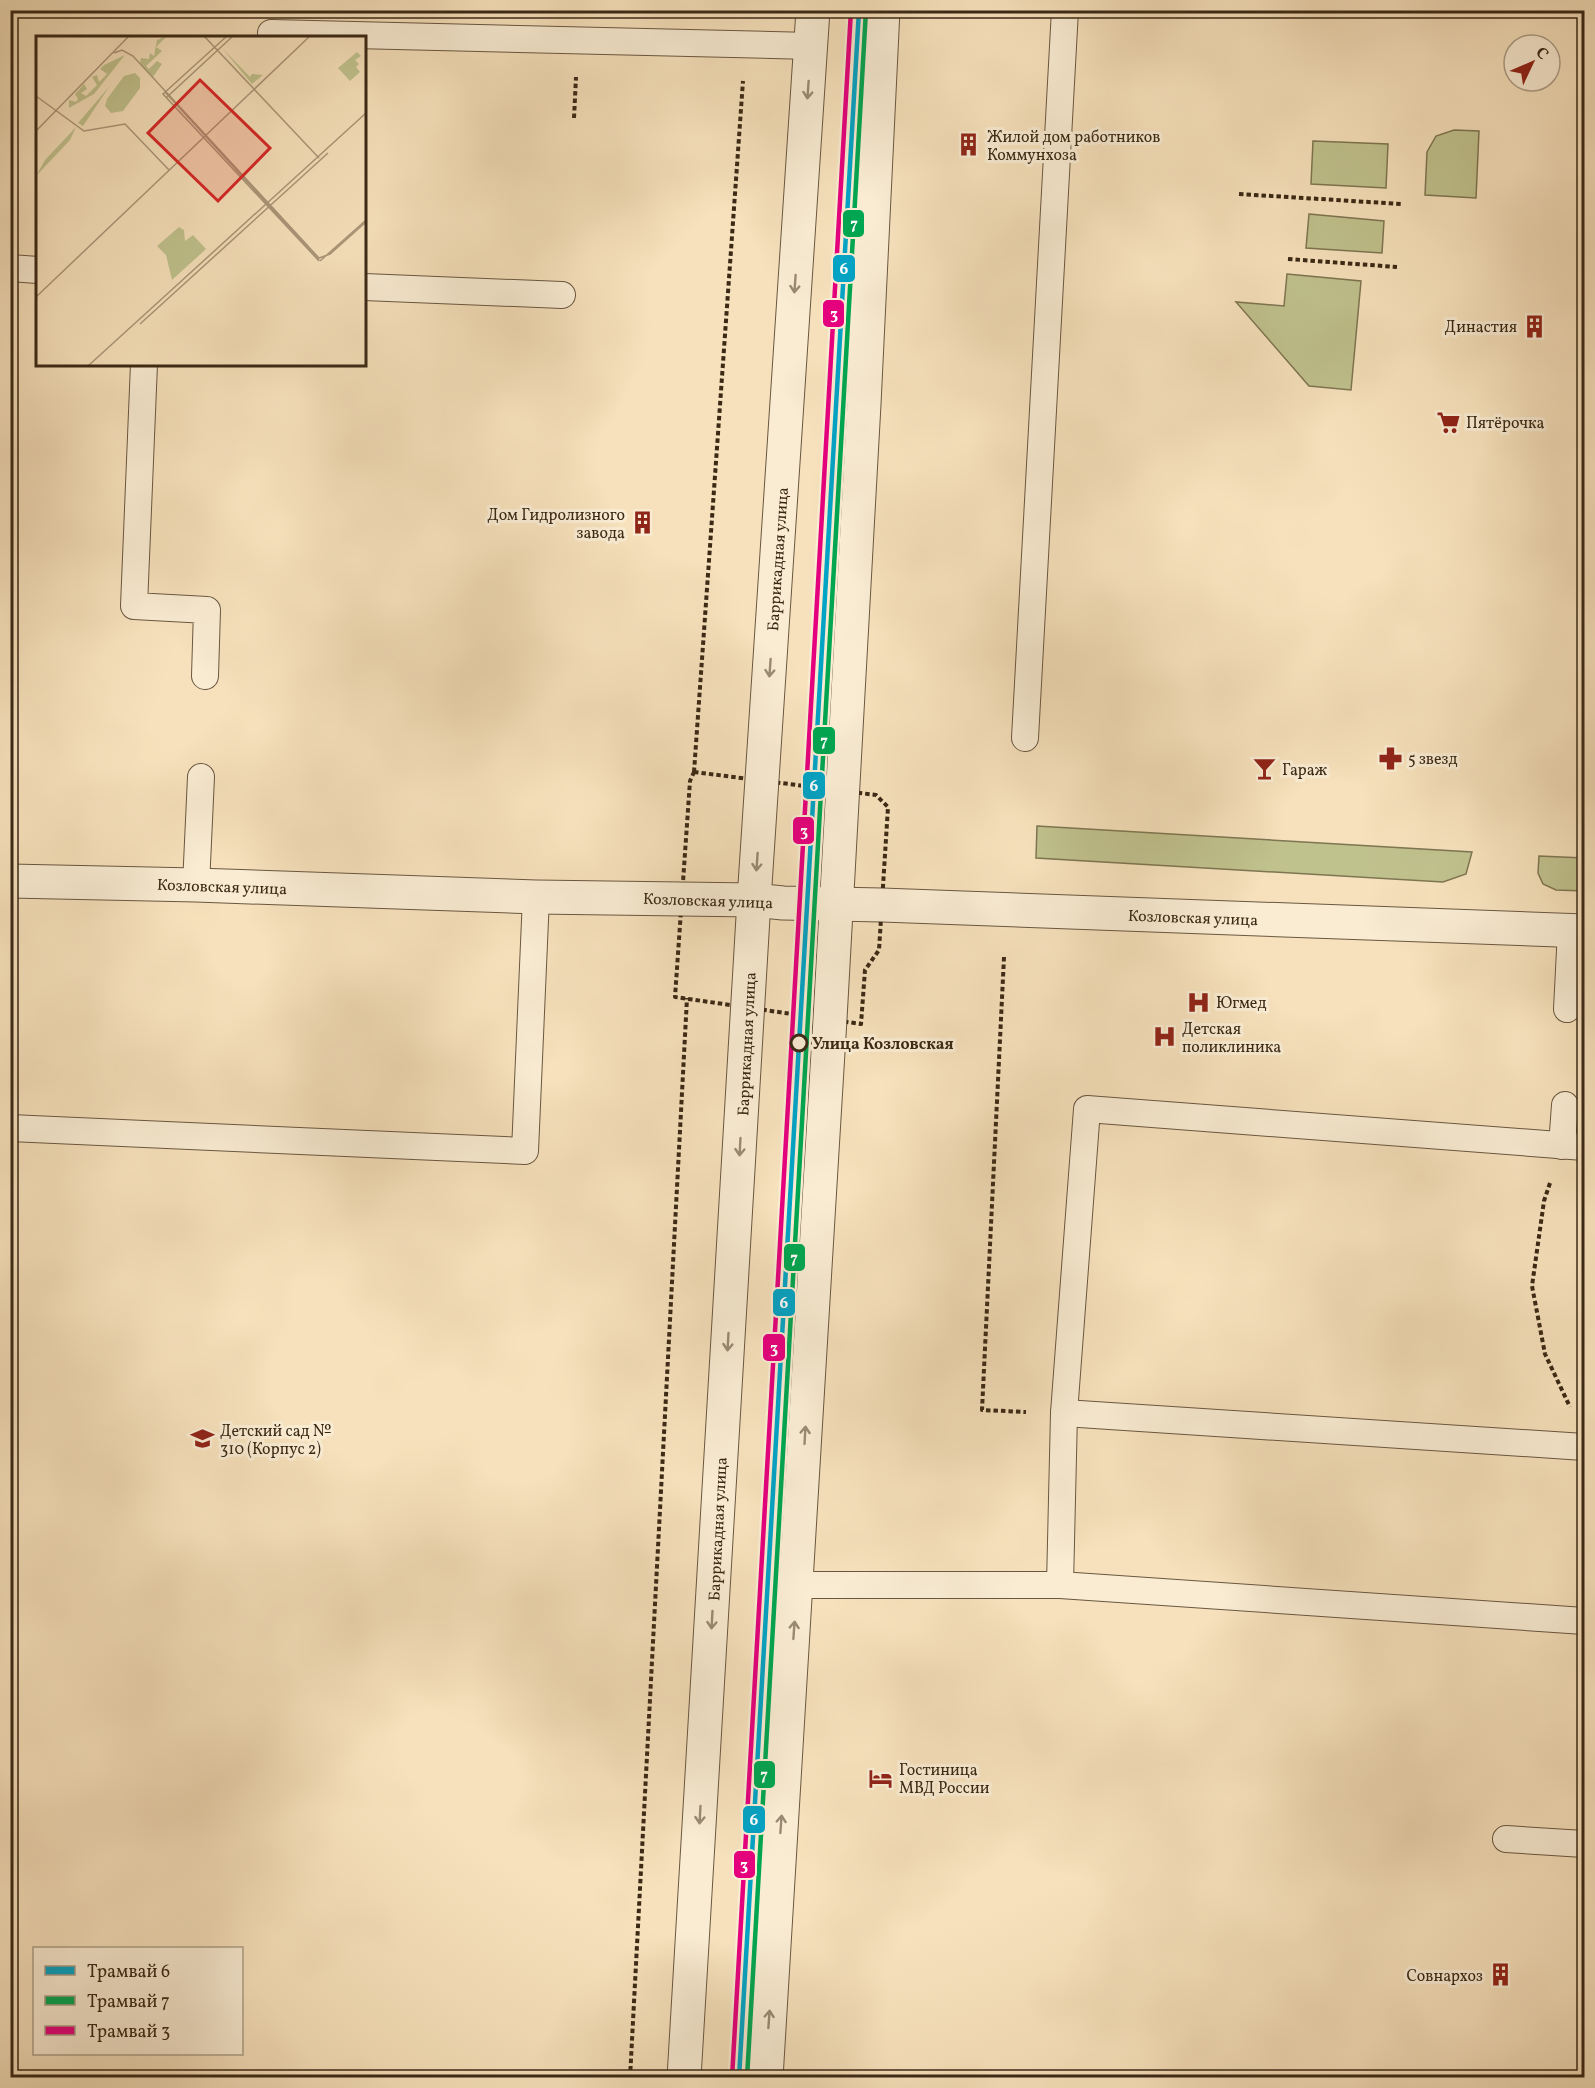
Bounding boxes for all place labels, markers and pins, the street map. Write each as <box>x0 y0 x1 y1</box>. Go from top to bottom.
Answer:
place label: Жилой дом работников Коммунхоза <box>987 127 1160 167</box>
building icon: Жилой дом работников Коммунхоза <box>956 132 982 158</box>
building icon: Династия <box>1522 313 1548 339</box>
place label: Династия <box>1445 317 1517 339</box>
supermarket icon: Пятёрочка <box>1435 409 1461 435</box>
place label: Пятёрочка <box>1466 413 1545 435</box>
place label: Дом Гидролизного завода <box>487 505 625 545</box>
building icon: Дом Гидролизного завода <box>630 510 656 536</box>
pharmacy icon: 5 звезд <box>1377 745 1403 771</box>
place label: 5 звезд <box>1408 749 1458 771</box>
bar icon: Гараж <box>1251 756 1277 782</box>
place label: Гараж <box>1282 760 1327 782</box>
hospital icon: Югмед <box>1185 989 1211 1015</box>
place label: Югмед <box>1216 993 1267 1015</box>
place label: Детская поликлиника <box>1182 1019 1281 1059</box>
hospital icon: Детская поликлиника <box>1151 1024 1177 1050</box>
marker: Улица Козловская <box>790 1034 808 1052</box>
place label: Улица Козловская <box>812 1034 954 1056</box>
place label: Детский сад № 310 (Корпус 2) <box>220 1421 332 1461</box>
school or university icon: Детский сад № 310 (Корпус 2) <box>189 1426 215 1452</box>
place label: Гостиница МВД России <box>899 1760 990 1800</box>
hotel icon: Гостиница МВД России <box>868 1765 894 1791</box>
building icon: Совнархоз <box>1488 1962 1514 1988</box>
place label: Совнархоз <box>1406 1966 1483 1988</box>

